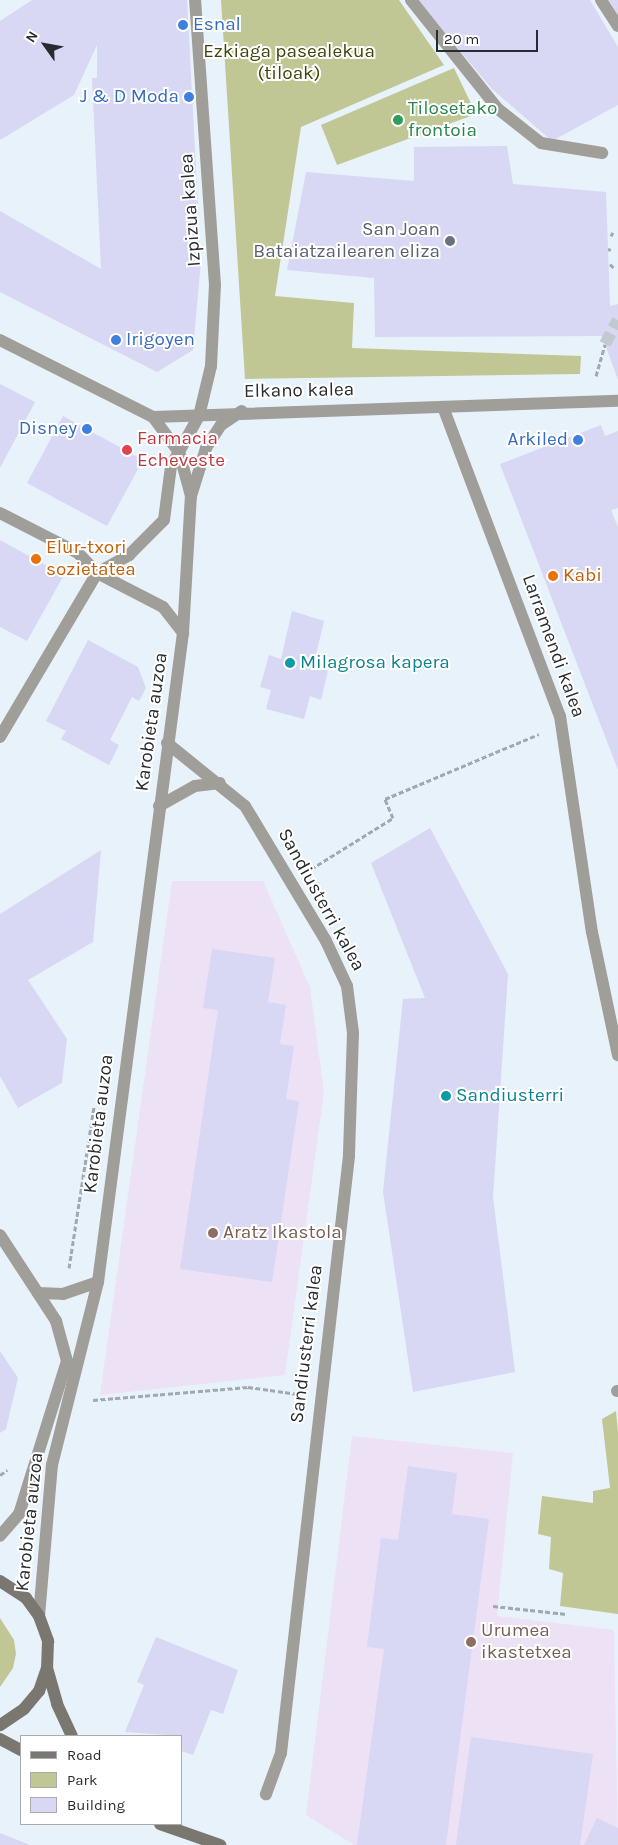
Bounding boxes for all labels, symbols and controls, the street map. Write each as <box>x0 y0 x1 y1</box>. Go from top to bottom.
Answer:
place label: Esnal <box>193 14 241 36</box>
marker: Esnal <box>177 19 189 31</box>
north arrow <box>20 20 70 70</box>
scale bar <box>438 20 540 52</box>
text: N <box>22 28 42 46</box>
text: 20 m <box>444 30 479 48</box>
park label: Ezkiaga pasealekua (tiloak) <box>203 41 375 85</box>
place label: J & D Moda <box>80 86 179 108</box>
marker: J & D Moda <box>183 91 195 103</box>
place label: Tilosetako frontoia <box>408 98 497 142</box>
marker: Tilosetako frontoia <box>392 114 404 126</box>
street label: Izpizua kalea <box>176 153 206 267</box>
place label: San Joan Bataiatzailearen eliza <box>253 219 440 263</box>
marker: San Joan Bataiatzailearen eliza <box>444 235 456 247</box>
place label: Irigoyen <box>126 329 195 351</box>
marker: Irigoyen <box>110 334 122 346</box>
street label: Elkano kalea <box>244 379 354 403</box>
place label: Disney <box>19 418 77 440</box>
marker: Disney <box>81 423 93 435</box>
place label: Farmacia Echeveste <box>137 428 225 472</box>
place label: Arkiled <box>508 429 568 451</box>
marker: Arkiled <box>572 434 584 446</box>
marker: Farmacia Echeveste <box>121 444 133 456</box>
place label: Elur-txori sozietatea <box>46 537 136 581</box>
marker: Elur-txori sozietatea <box>30 553 42 565</box>
place label: Kabi <box>563 565 602 587</box>
marker: Kabi <box>547 570 559 582</box>
street label: Larramendi kalea <box>517 571 589 721</box>
street label: Karobieta auzoa <box>131 651 173 793</box>
place label: Milagrosa kapera <box>300 652 450 674</box>
marker: Milagrosa kapera <box>284 657 296 669</box>
street label: Sandiusterri kalea <box>272 825 370 975</box>
street label: Karobieta auzoa <box>79 1053 119 1195</box>
place label: Sandiusterri <box>456 1085 564 1107</box>
marker: Sandiusterri <box>440 1090 452 1102</box>
place label: Aratz Ikastola <box>223 1222 342 1244</box>
marker: Aratz Ikastola <box>207 1227 219 1239</box>
street label: Sandiusterri kalea <box>286 1264 328 1424</box>
street label: Karobieta auzoa <box>11 1451 49 1593</box>
place label: Urumea ikastetxea <box>481 1620 572 1664</box>
marker: Urumea ikastetxea <box>465 1636 477 1648</box>
legend <box>20 1735 182 1825</box>
text: Road <box>67 1746 102 1764</box>
text: Park <box>67 1771 97 1789</box>
text: Building <box>67 1796 125 1814</box>

